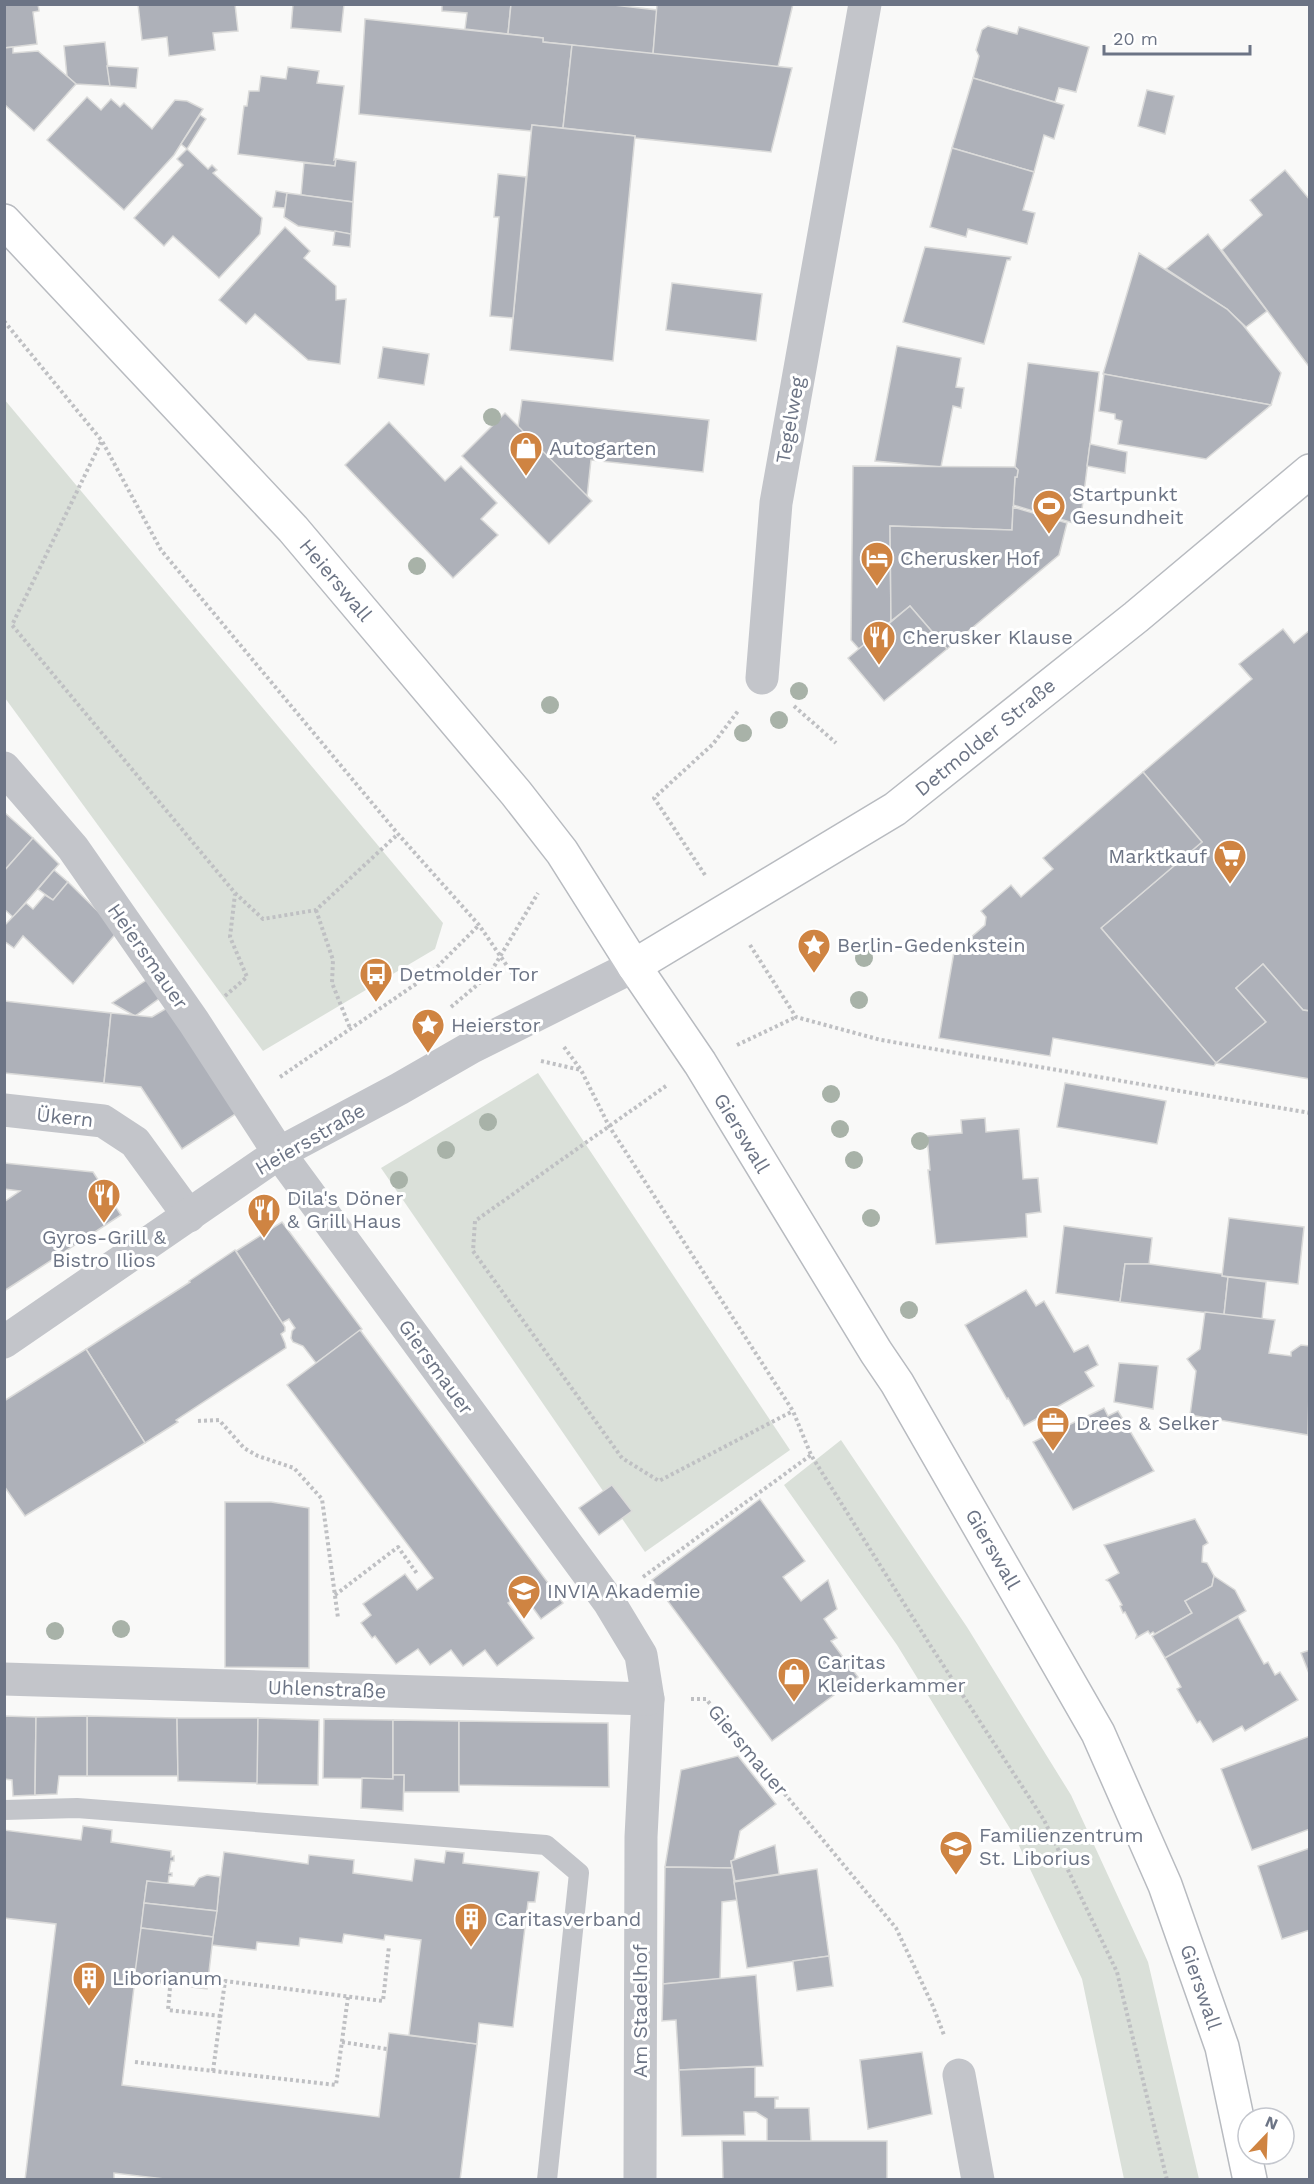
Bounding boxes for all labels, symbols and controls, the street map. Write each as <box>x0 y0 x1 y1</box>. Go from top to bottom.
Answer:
scale bar <box>1104 18 1250 56</box>
text: 20 m <box>1113 28 1158 49</box>
street label: Tegelweg <box>771 374 810 465</box>
shop icon: Autogarten <box>508 430 544 477</box>
place label: Autogarten <box>549 436 657 460</box>
place label: Startpunkt Gesundheit <box>1072 482 1184 529</box>
sports icon: Startpunkt Gesundheit <box>1031 488 1067 535</box>
street label: Heierswall <box>294 534 378 626</box>
hotel icon: Cherusker Hof <box>859 540 895 587</box>
place label: Cherusker Hof <box>900 546 1040 570</box>
restaurant icon: Cherusker Klause <box>861 619 897 666</box>
place label: Cherusker Klause <box>902 625 1073 649</box>
street label: Detmolder Straße <box>910 673 1060 801</box>
supermarket icon: Marktkauf <box>1212 838 1248 885</box>
place label: Marktkauf <box>1108 844 1207 868</box>
street label: Heiersmauer <box>103 898 193 1014</box>
place icon: Berlin-Gedenkstein <box>796 927 832 974</box>
place label: Berlin-Gedenkstein <box>837 933 1026 957</box>
bus stop icon: Detmolder Tor <box>358 956 394 1003</box>
place label: Detmolder Tor <box>399 962 538 986</box>
place icon: Heierstor <box>410 1007 446 1054</box>
place label: Heierstor <box>451 1013 541 1037</box>
street label: Gierswall <box>709 1089 775 1177</box>
street label: Heiersstraße <box>251 1098 369 1180</box>
street label: Ükern <box>35 1102 95 1132</box>
restaurant icon: Gyros-Grill & Bistro Ilios <box>86 1177 122 1224</box>
place label: Dila's Döner & Grill Haus <box>287 1186 403 1233</box>
restaurant icon: Dila's Döner & Grill Haus <box>246 1192 282 1239</box>
place label: Gyros-Grill & Bistro Ilios <box>42 1225 167 1272</box>
street label: Giersmauer <box>393 1315 479 1419</box>
office icon: Drees & Selker <box>1035 1405 1071 1452</box>
place label: Drees & Selker <box>1076 1411 1219 1435</box>
street label: Gierswall <box>960 1504 1026 1594</box>
school or university icon: INVIA Akademie <box>506 1573 542 1620</box>
place label: INVIA Akademie <box>547 1579 701 1603</box>
place label: Caritas Kleiderkammer <box>817 1650 966 1697</box>
shop icon: Caritas Kleiderkammer <box>776 1656 812 1703</box>
street label: Uhlenstraße <box>267 1675 387 1703</box>
street label: Giersmauer <box>703 1699 793 1801</box>
place label: Familienzentrum St. Liborius <box>979 1823 1143 1870</box>
school or university icon: Familienzentrum St. Liborius <box>938 1829 974 1876</box>
building icon: Caritasverband <box>453 1901 489 1948</box>
place label: Caritasverband <box>494 1907 641 1931</box>
street label: Gierswall <box>1175 1941 1227 2033</box>
street label: Am Stadelhof <box>628 1944 652 2078</box>
building icon: Liborianum <box>71 1960 107 2007</box>
place label: Liborianum <box>112 1966 222 1990</box>
north arrow <box>1236 2106 1296 2166</box>
text: N <box>1262 2112 1281 2134</box>

